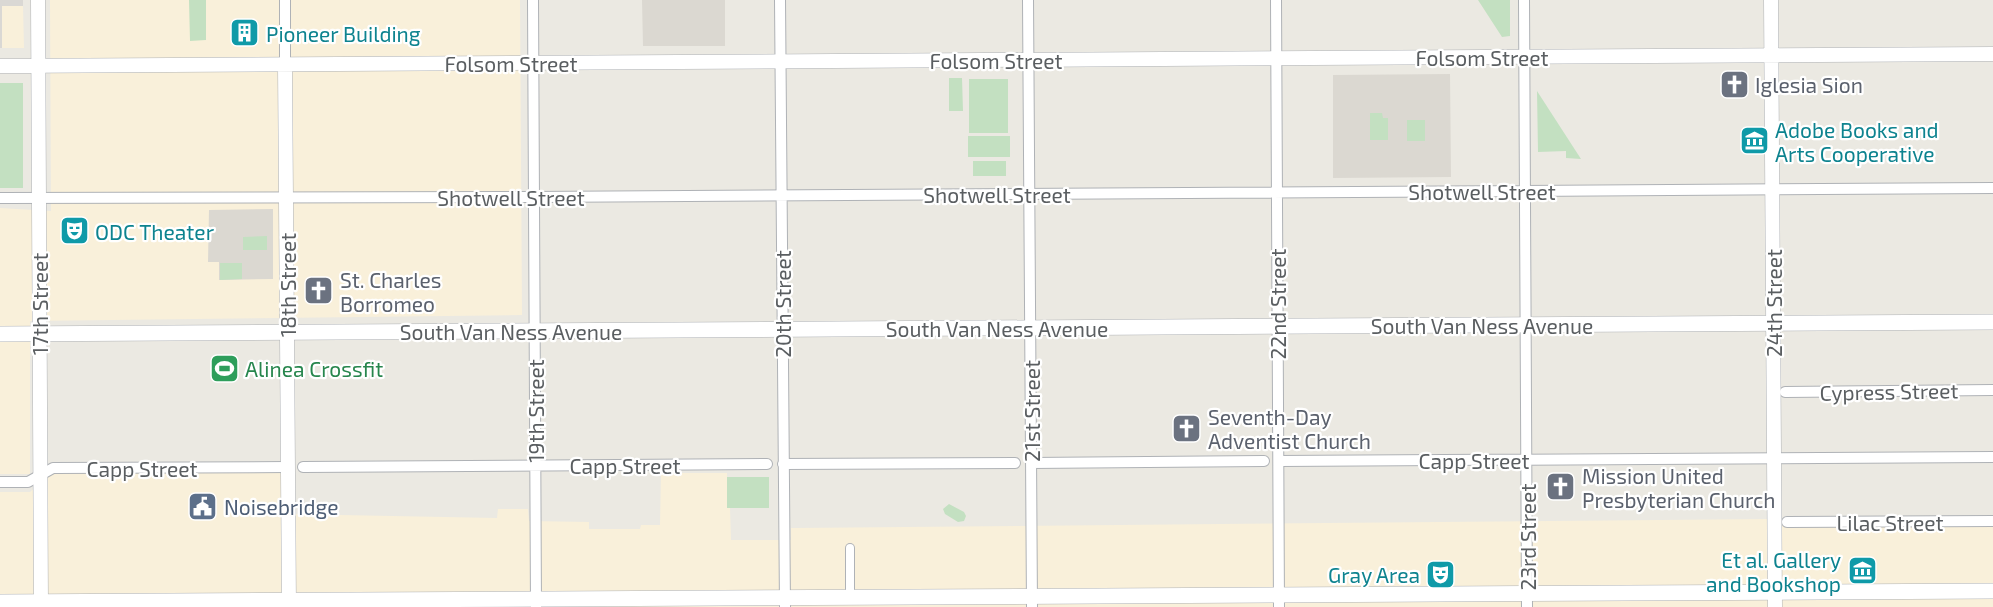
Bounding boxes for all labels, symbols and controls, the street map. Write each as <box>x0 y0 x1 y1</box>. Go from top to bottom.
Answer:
building icon: Pioneer Building <box>229 17 261 49</box>
place label: Pioneer Building <box>266 21 421 46</box>
street label: Folsom Street <box>1415 45 1549 70</box>
street label: Folsom Street <box>929 48 1063 73</box>
street label: Folsom Street <box>444 51 578 76</box>
church icon: Iglesia Sion <box>1718 68 1750 100</box>
place label: Iglesia Sion <box>1755 72 1863 97</box>
place label: Adobe Books and Arts Cooperative <box>1775 117 1939 166</box>
museum icon: Adobe Books and Arts Cooperative <box>1738 125 1770 157</box>
street label: Shotwell Street <box>1408 179 1556 204</box>
street label: Shotwell Street <box>923 182 1071 207</box>
street label: Shotwell Street <box>437 185 585 210</box>
theatre icon: ODC Theater <box>58 215 90 247</box>
place label: ODC Theater <box>95 219 215 244</box>
street label: 18th Street <box>275 233 300 337</box>
street label: 22nd Street <box>1265 249 1290 359</box>
street label: 24th Street <box>1761 249 1786 357</box>
street label: 20th Street <box>770 250 795 358</box>
street label: 17th Street <box>27 253 52 355</box>
place label: St. Charles Borromeo <box>340 267 441 316</box>
church icon: St. Charles Borromeo <box>303 275 335 307</box>
street label: South Van Ness Avenue <box>1371 313 1593 338</box>
street label: South Van Ness Avenue <box>886 316 1108 341</box>
street label: South Van Ness Avenue <box>400 319 622 344</box>
sports icon: Alinea Crossfit <box>208 352 240 384</box>
place label: Alinea Crossfit <box>245 356 383 381</box>
street label: 19th Street <box>523 359 548 463</box>
street label: 21st Street <box>1019 360 1044 462</box>
street label: Cypress Street <box>1819 377 1959 405</box>
place label: Seventh-Day Adventist Church <box>1208 404 1371 453</box>
church icon: Seventh-Day Adventist Church <box>1171 412 1203 444</box>
street label: Capp Street <box>1419 448 1529 473</box>
street label: Capp Street <box>570 453 680 478</box>
street label: Capp Street <box>87 456 197 481</box>
place label: Mission United Presbyterian Church <box>1582 463 1776 512</box>
church icon: Mission United Presbyterian Church <box>1545 471 1577 503</box>
street label: 23rd Street <box>1515 484 1540 590</box>
public building icon: Noisebridge <box>187 490 219 522</box>
place label: Noisebridge <box>224 494 338 519</box>
street label: Lilac Street <box>1836 510 1944 535</box>
place label: Et al. Gallery and Bookshop <box>1706 547 1841 596</box>
museum icon: Et al. Gallery and Bookshop <box>1846 555 1878 587</box>
theatre icon: Gray Area <box>1425 558 1457 590</box>
place label: Gray Area <box>1328 562 1420 587</box>

